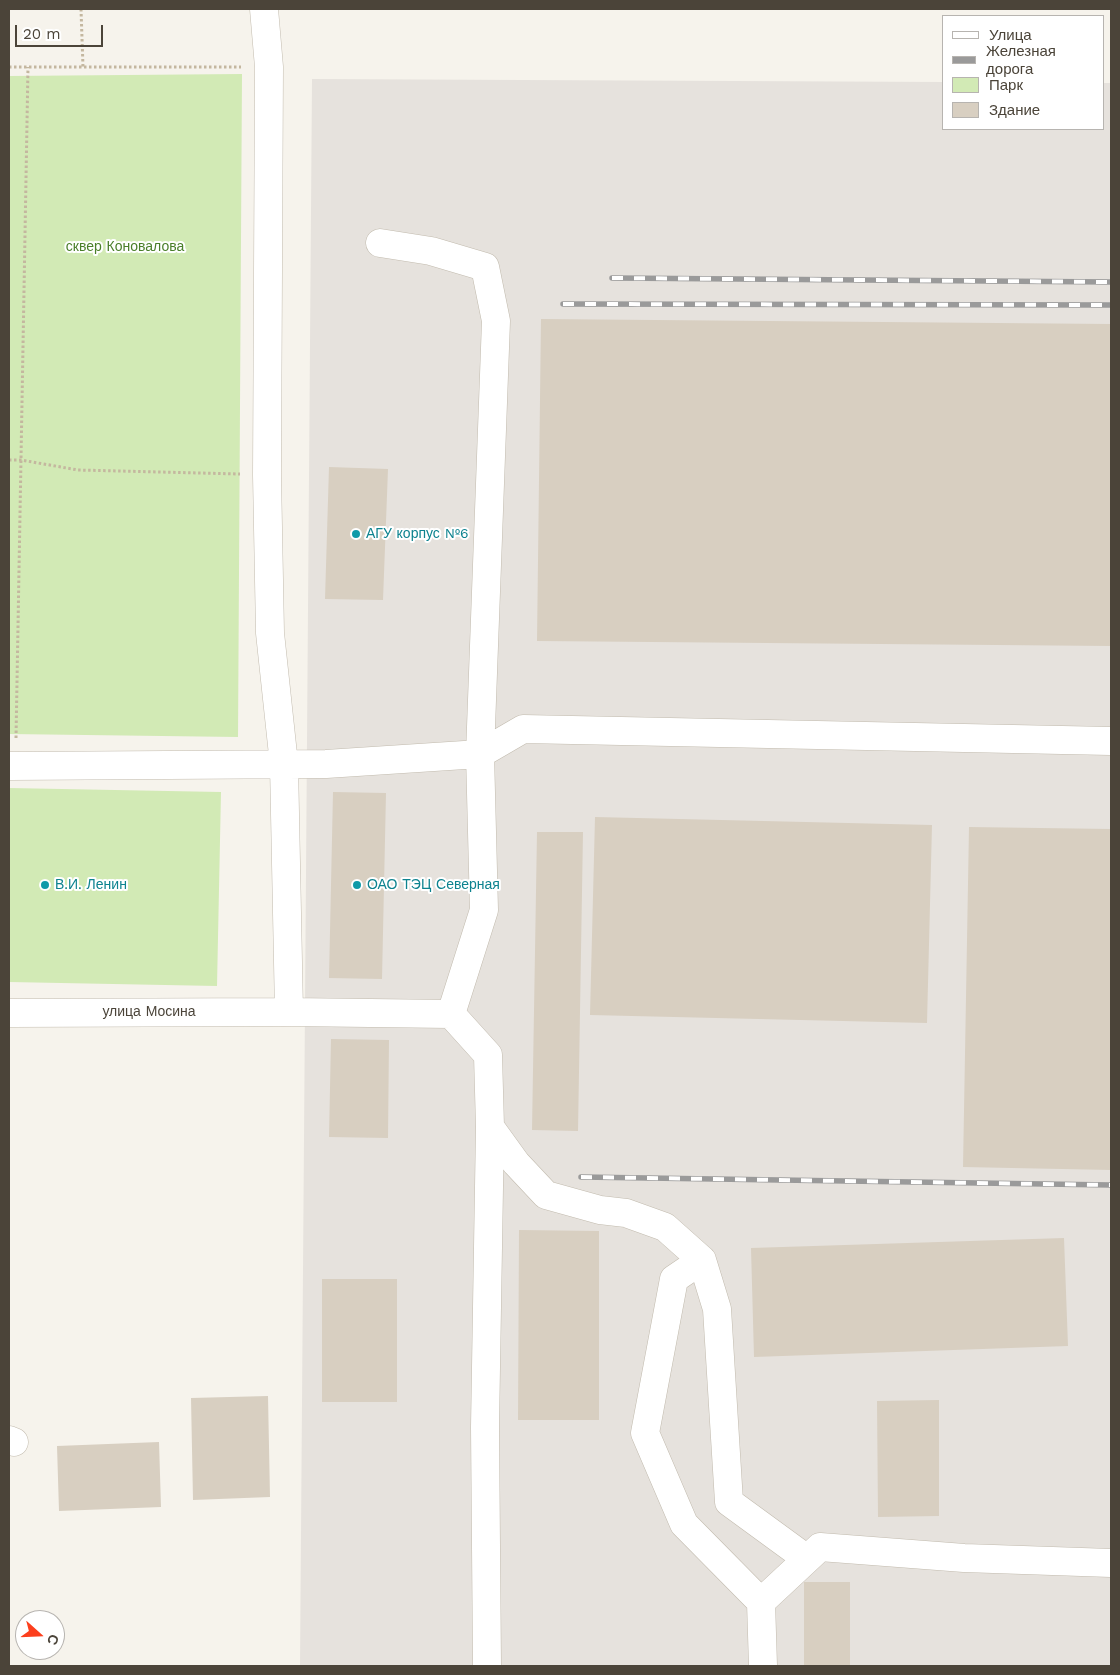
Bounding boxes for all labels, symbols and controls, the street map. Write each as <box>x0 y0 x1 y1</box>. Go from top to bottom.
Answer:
scale bar <box>18 15 105 47</box>
legend <box>942 15 1105 130</box>
text: 20 m <box>23 25 61 43</box>
text: Улица <box>989 26 1032 44</box>
text: Железная дорога <box>986 42 1056 78</box>
text: Парк <box>989 76 1023 94</box>
text: Здание <box>989 101 1040 119</box>
park label: сквер Коновалова <box>66 239 184 255</box>
place label: АГУ корпус №6 <box>366 526 468 542</box>
marker: АГУ корпус №6 <box>350 528 362 540</box>
place label: В.И. Ленин <box>55 877 127 893</box>
place label: ОАО ТЭЦ Северная <box>367 877 500 893</box>
marker: В.И. Ленин <box>39 879 51 891</box>
marker: ОАО ТЭЦ Северная <box>351 879 363 891</box>
street label: улица Мосина <box>102 1004 196 1020</box>
north arrow <box>15 1610 65 1660</box>
text: С <box>44 1632 62 1647</box>

